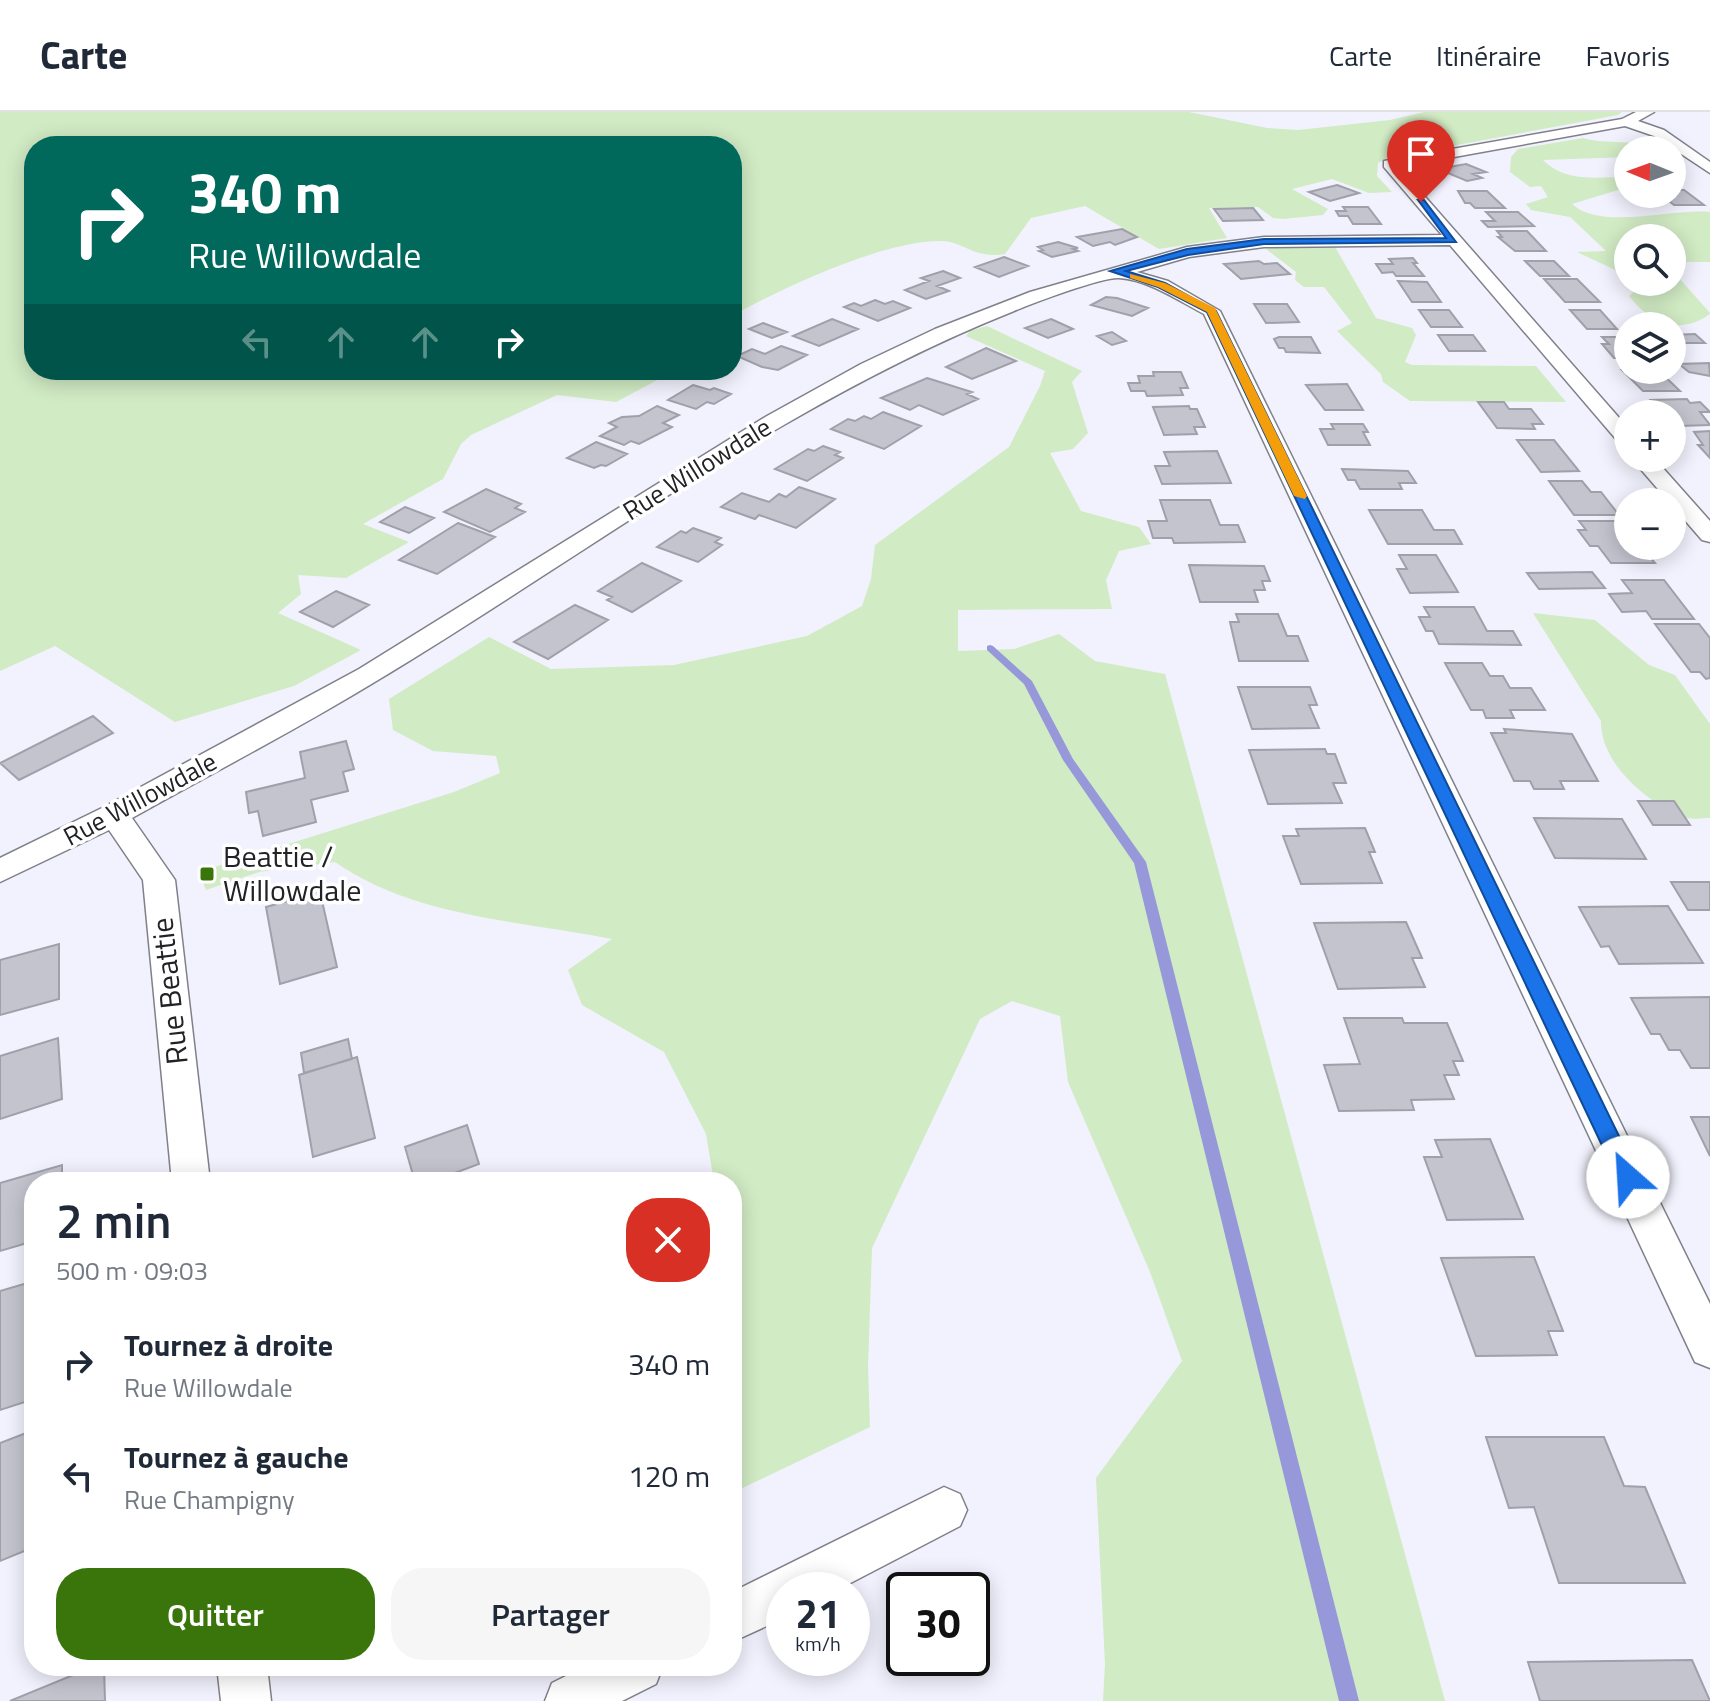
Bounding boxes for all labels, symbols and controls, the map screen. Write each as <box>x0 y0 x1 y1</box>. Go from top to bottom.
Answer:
text: Carte <box>40 26 127 84</box>
text: Carte <box>1329 34 1392 77</box>
text: Itinéraire <box>1436 34 1541 77</box>
text: Favoris <box>1585 34 1670 77</box>
pin <box>1387 120 1455 202</box>
icon: arrive <box>1399 132 1443 176</box>
north arrow <box>1614 136 1686 208</box>
map controls <box>1614 136 1686 560</box>
text: 340 m <box>188 150 341 235</box>
icon: right <box>56 168 160 272</box>
button: search <box>1614 224 1686 296</box>
text: Rue Willowdale <box>188 227 421 282</box>
button: layers <box>1614 312 1686 384</box>
icon: left <box>235 320 279 364</box>
icon: ahead <box>319 320 363 364</box>
icon: ahead <box>403 320 447 364</box>
icon: right <box>487 320 531 364</box>
button: + <box>1614 400 1686 472</box>
street label: Rue Willowdale <box>615 407 779 530</box>
button: − <box>1614 488 1686 560</box>
street label: Rue Willowdale <box>56 742 223 855</box>
place label: Beattie / Willowdale <box>223 833 361 913</box>
marker: Beattie / Willowdale <box>198 865 216 883</box>
street label: Rue Beattie <box>138 915 200 1067</box>
position arrow <box>1586 1135 1670 1219</box>
text: 2 min <box>56 1184 171 1257</box>
button: close <box>626 1198 710 1282</box>
text: 500 m · 09:03 <box>56 1251 208 1290</box>
text: Tournez à droite <box>124 1322 333 1368</box>
text: 340 m <box>628 1341 710 1387</box>
icon: right <box>56 1342 100 1386</box>
text: Rue Willowdale <box>124 1368 293 1407</box>
text: Tournez à gauche <box>124 1434 349 1480</box>
text: 120 m <box>628 1453 710 1499</box>
icon: left <box>56 1454 100 1498</box>
text: Rue Champigny <box>124 1480 295 1519</box>
button: Quitter <box>56 1568 375 1660</box>
button: Partager <box>391 1568 710 1660</box>
speed limit sign: 30 <box>886 1572 990 1676</box>
text: 21 <box>796 1583 840 1644</box>
text: km/h <box>795 1628 841 1659</box>

